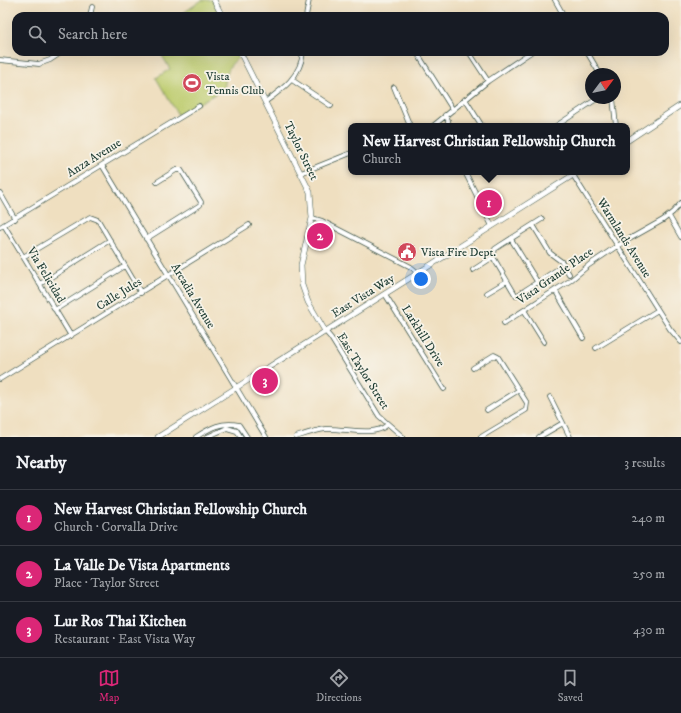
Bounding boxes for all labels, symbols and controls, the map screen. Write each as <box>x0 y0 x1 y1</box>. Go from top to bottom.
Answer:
search box <box>12 12 669 56</box>
icon: search <box>26 23 48 45</box>
text: Search here <box>58 25 127 44</box>
north arrow <box>585 68 621 104</box>
place label: Vista Tennis Club <box>205 69 264 98</box>
sports icon: Vista Tennis Club <box>181 72 203 94</box>
street label: Taylor Street <box>280 119 322 183</box>
popup <box>348 123 630 175</box>
text: New Harvest Christian Fellowship Church <box>362 132 616 151</box>
street label: Anza Avenue <box>64 135 124 181</box>
text: Church <box>362 151 401 167</box>
pin: 1 <box>476 188 502 218</box>
street label: Warmlands Avenue <box>593 195 654 281</box>
pin: 2 <box>307 221 333 251</box>
public building icon: Vista Fire Dept. <box>396 241 418 263</box>
street label: Via Felicidad <box>23 244 68 306</box>
street label: Vista Grande Place <box>513 244 596 308</box>
place label: Vista Fire Dept. <box>420 245 496 260</box>
street label: Arcadia Avenue <box>168 261 218 331</box>
your location <box>411 269 431 289</box>
street label: East Vista Way <box>329 271 397 321</box>
street label: Calle Jules <box>94 274 144 314</box>
street label: Larkhill Drive <box>398 302 448 370</box>
street label: East Taylor Street <box>334 330 393 412</box>
pin: 3 <box>252 366 278 396</box>
text: Nearby <box>16 452 66 474</box>
text: 3 results <box>624 455 665 471</box>
text: New Harvest Christian Fellowship Church <box>54 500 307 519</box>
text: 1 <box>27 510 31 526</box>
text: 240 m <box>632 510 665 526</box>
text: Church · Corvalla Drive <box>54 519 178 535</box>
text: La Valle De Vista Apartments <box>54 556 230 575</box>
text: 2 <box>26 566 32 582</box>
text: 250 m <box>633 566 665 582</box>
text: Place · Taylor Street <box>54 575 159 591</box>
text: Lur Ros Thai Kitchen <box>54 612 186 631</box>
text: 3 <box>27 622 31 638</box>
text: 430 m <box>633 622 665 638</box>
text: Restaurant · East Vista Way <box>54 631 195 647</box>
tab: Map <box>98 667 120 705</box>
tab: Directions <box>316 667 362 705</box>
tab: Saved <box>558 667 583 705</box>

